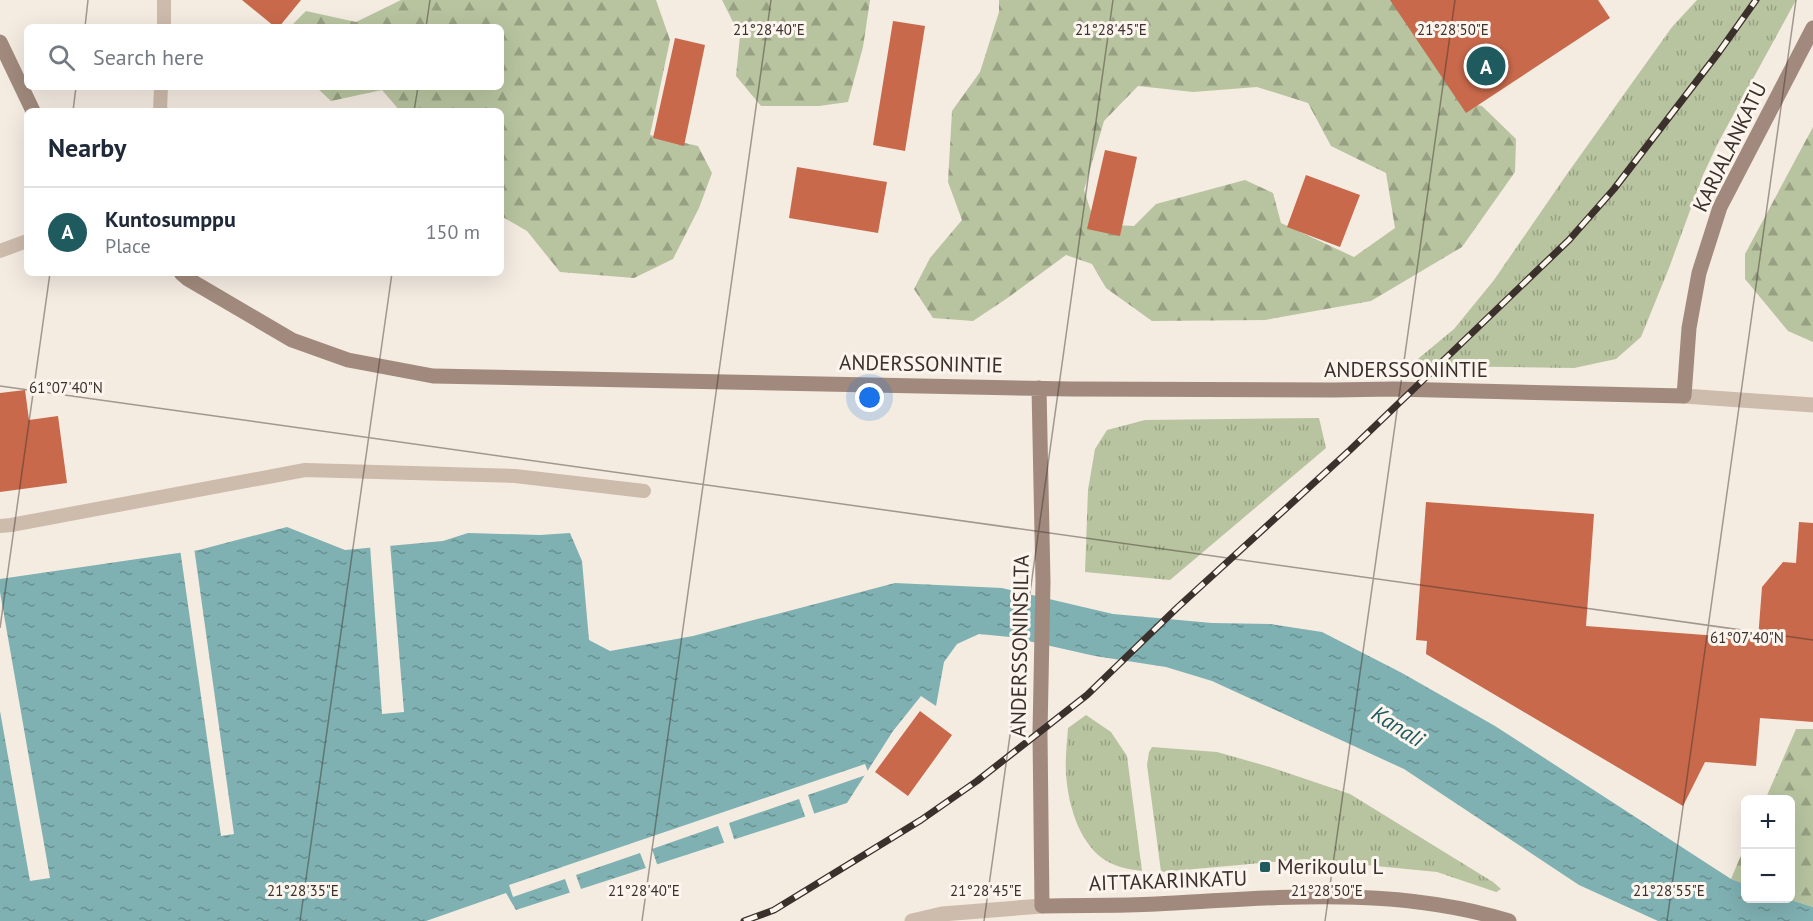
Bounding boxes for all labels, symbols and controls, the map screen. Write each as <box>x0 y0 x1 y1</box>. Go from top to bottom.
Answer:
text: 21°28'40"E <box>733 20 805 39</box>
text: 21°28'45"E <box>1075 20 1147 39</box>
text: 21°28'50"E <box>1417 20 1489 39</box>
search box <box>24 24 504 90</box>
icon: search <box>45 41 78 74</box>
text: Search here <box>93 43 204 71</box>
pin: A <box>1466 44 1506 88</box>
street label: KARJALANKATU <box>1686 77 1773 216</box>
text: Nearby <box>48 131 126 164</box>
text: Kuntosumppu <box>105 205 236 233</box>
text: A <box>61 219 74 245</box>
text: 150 m <box>426 219 480 245</box>
text: Place <box>105 233 151 259</box>
street label: ANDERSSONINTIE <box>839 349 1003 378</box>
street label: ANDERSSONINTIE <box>1324 356 1488 383</box>
text: 61°07'40"N <box>29 378 103 397</box>
your location <box>855 383 884 412</box>
street label: ANDERSSONINSILTA <box>1004 554 1035 738</box>
text: 61°07'40"N <box>1710 628 1784 647</box>
water label: Kanali <box>1367 699 1431 754</box>
map controls <box>1741 795 1795 903</box>
button: + <box>1741 795 1795 849</box>
button: − <box>1741 849 1795 903</box>
place label: Merikoulu L <box>1277 853 1383 880</box>
marker: Merikoulu L <box>1258 860 1272 874</box>
street label: AITTAKARINKATU <box>1088 864 1248 897</box>
text: 21°28'35"E <box>267 881 339 900</box>
text: 21°28'40"E <box>608 881 680 900</box>
text: 21°28'45"E <box>950 881 1022 900</box>
text: 21°28'50"E <box>1291 881 1363 900</box>
text: 21°28'55"E <box>1633 881 1705 900</box>

